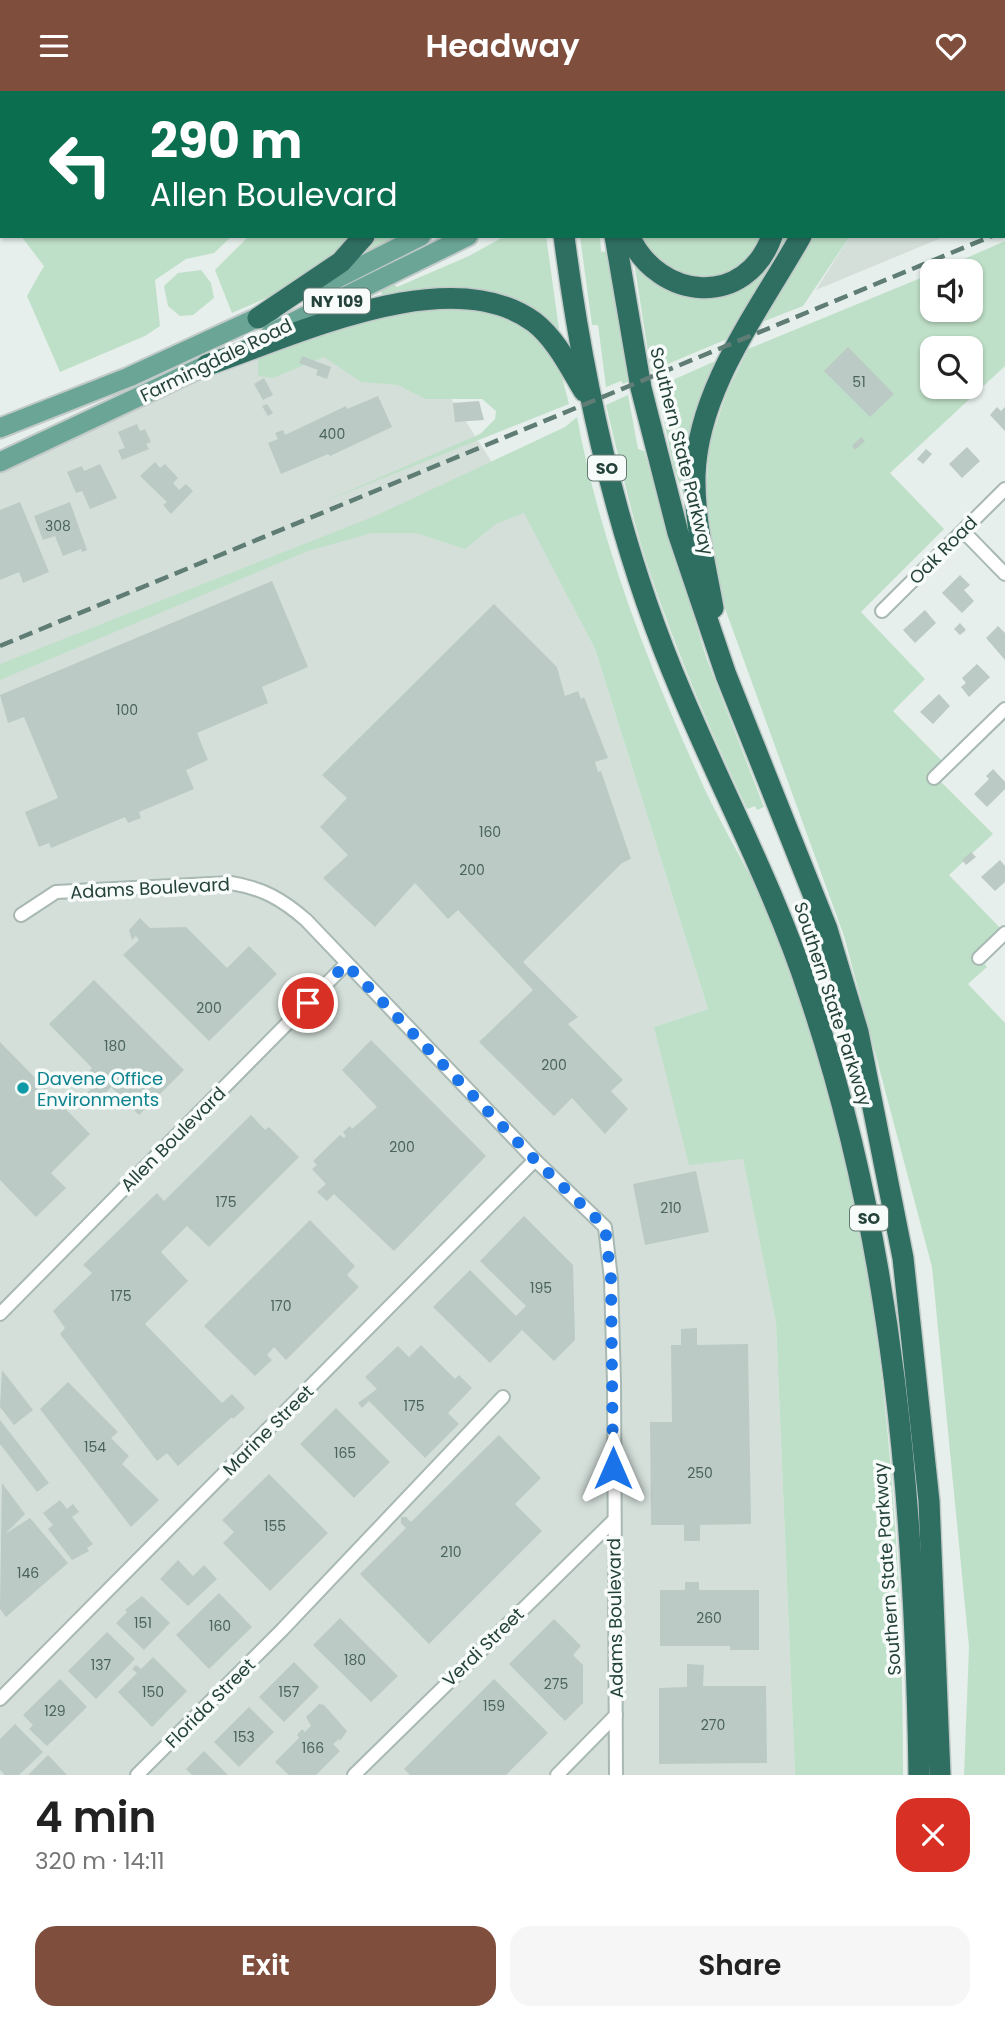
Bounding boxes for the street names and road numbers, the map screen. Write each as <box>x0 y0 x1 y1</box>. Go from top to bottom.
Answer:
road number: NY 109 <box>304 289 370 313</box>
street label: Farmingdale Road <box>136 312 296 408</box>
street label: Southern State Parkway <box>644 344 720 558</box>
road number: SO <box>588 455 626 481</box>
street label: Oak Road <box>903 510 983 590</box>
street label: Adams Boulevard <box>69 871 231 905</box>
street label: Southern State Parkway <box>788 899 878 1109</box>
street label: Allen Boulevard <box>115 1081 231 1197</box>
road number: SO <box>850 1205 888 1231</box>
street label: Marine Street <box>217 1379 319 1481</box>
street label: Southern State Parkway <box>867 1462 907 1676</box>
street label: Adams Boulevard <box>601 1538 629 1698</box>
street label: Verdi Street <box>437 1602 529 1692</box>
street label: Florida Street <box>159 1652 261 1754</box>

